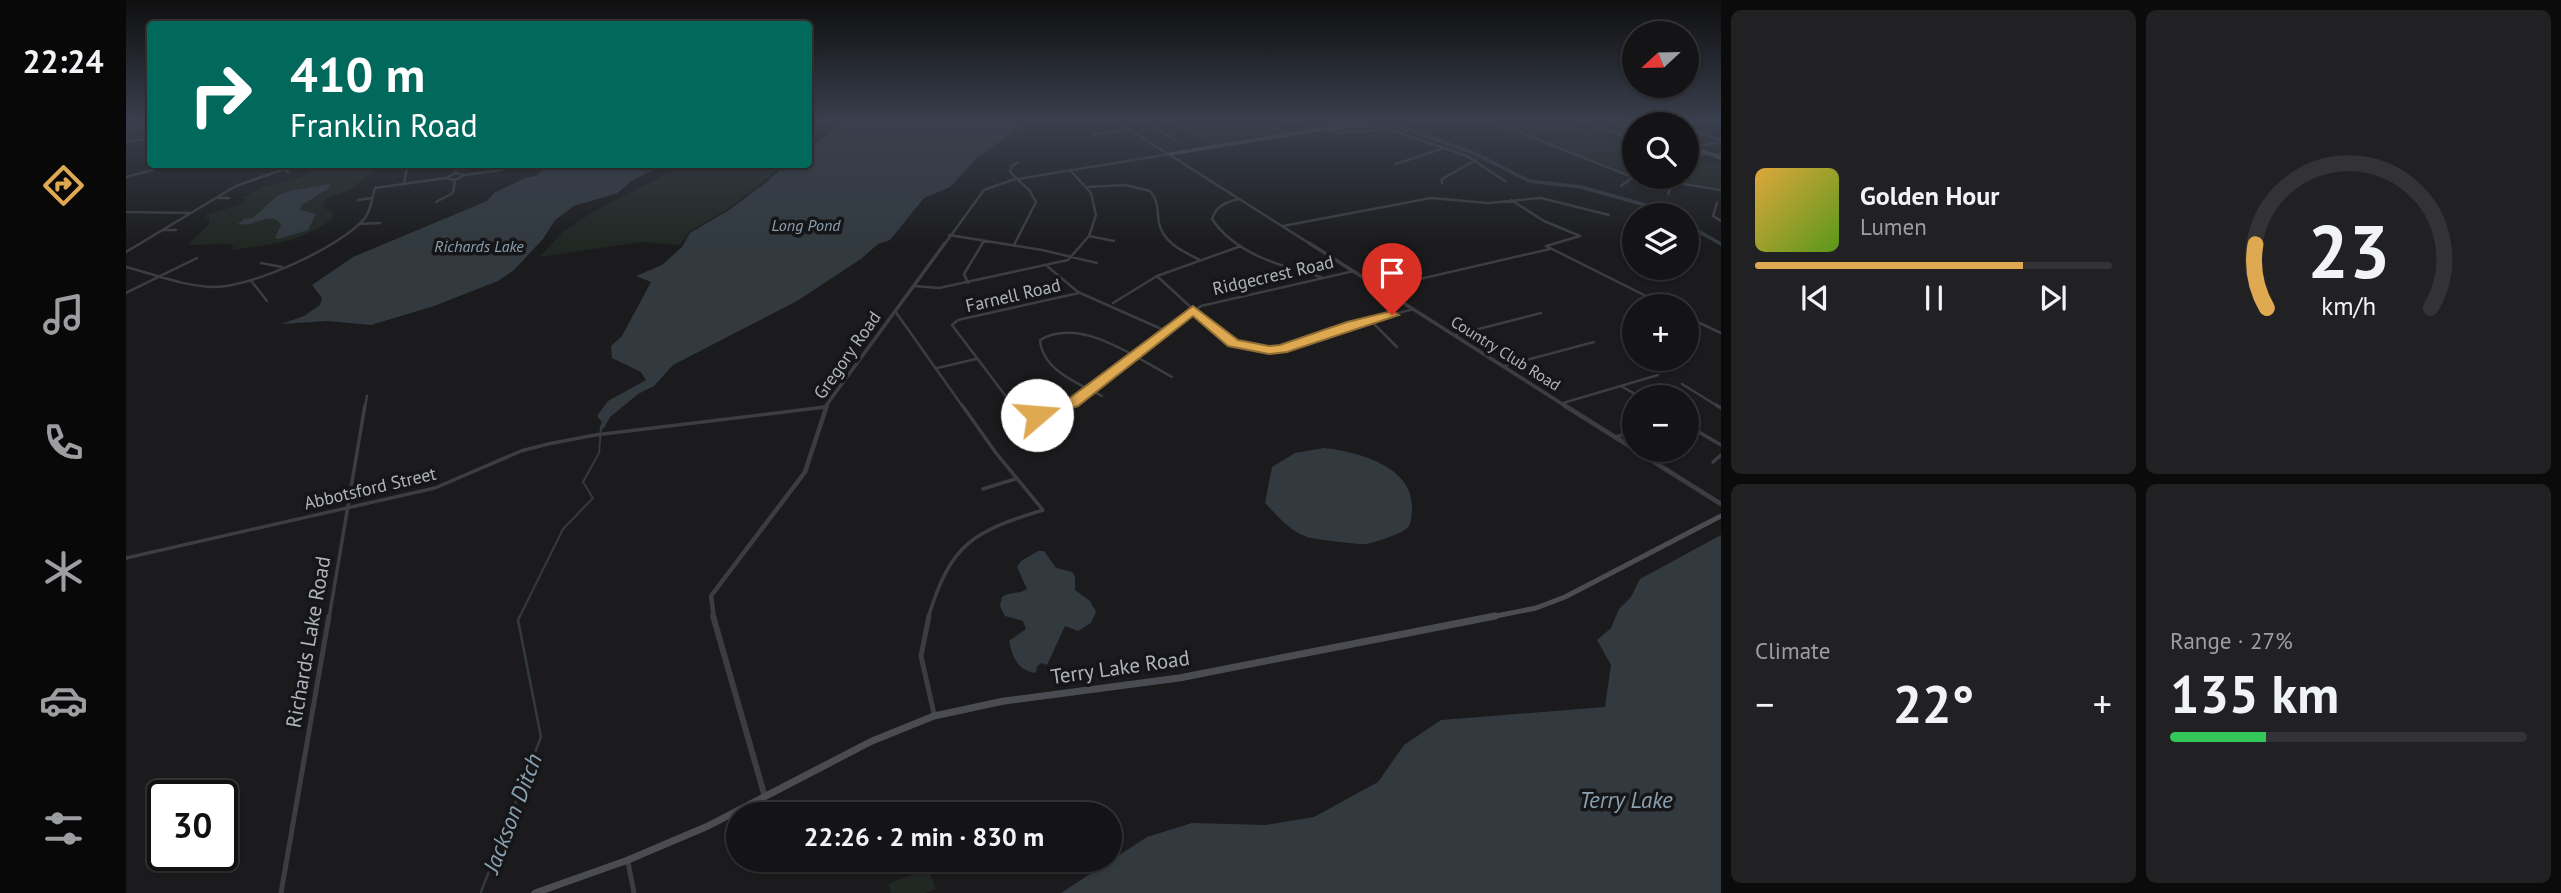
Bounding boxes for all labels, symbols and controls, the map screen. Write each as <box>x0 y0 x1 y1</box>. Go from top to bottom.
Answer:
north arrow <box>1622 21 1699 98</box>
map controls <box>1622 21 1699 462</box>
text: 22:24 <box>22 40 104 82</box>
text: 410 m <box>290 42 425 106</box>
icon: right <box>175 49 266 140</box>
text: Franklin Road <box>290 104 478 146</box>
button: search <box>1622 112 1699 189</box>
icon: directions <box>39 161 88 210</box>
text: Golden Hour <box>1860 179 1999 212</box>
button: layers <box>1622 203 1699 280</box>
text: 23 <box>2307 205 2390 299</box>
text: Lumen <box>1860 212 1927 241</box>
water label: Long Pond <box>772 215 841 235</box>
water label: Richards Lake <box>434 236 524 256</box>
pin <box>1362 243 1422 315</box>
street label: Ridgecrest Road <box>1210 250 1336 300</box>
icon: arrive <box>1373 254 1411 292</box>
street label: Farnell Road <box>963 273 1063 317</box>
icon: previous <box>1796 279 1834 317</box>
icon: pause <box>1915 279 1953 317</box>
icon: next <box>2034 279 2072 317</box>
icon: music <box>39 290 88 339</box>
text: km/h <box>2321 290 2376 322</box>
button: + <box>1622 294 1699 371</box>
street label: Gregory Road <box>808 307 886 403</box>
street label: Country Club Road <box>1447 311 1565 395</box>
position arrow <box>1000 378 1074 452</box>
button: − <box>1622 385 1699 462</box>
icon: phone <box>39 418 88 467</box>
street label: Abbotsford Street <box>302 462 438 514</box>
icon: climate <box>39 547 88 596</box>
street label: Richards Lake Road <box>280 554 336 730</box>
text: Range · 27% <box>2170 626 2293 655</box>
text: Climate <box>1755 636 1830 665</box>
street label: Terry Lake Road <box>1049 644 1191 690</box>
text: 135 km <box>2170 660 2339 727</box>
text: 22° <box>1893 670 1974 737</box>
icon: car <box>39 676 88 725</box>
text: − <box>1755 679 1774 728</box>
text: + <box>2093 679 2112 728</box>
water label: Jackson Ditch <box>475 749 548 879</box>
speed limit sign: 30 <box>147 780 238 871</box>
water label: Terry Lake <box>1579 785 1673 814</box>
icon: filters <box>39 804 88 853</box>
text: 22:26 · 2 min · 830 m <box>804 820 1044 853</box>

